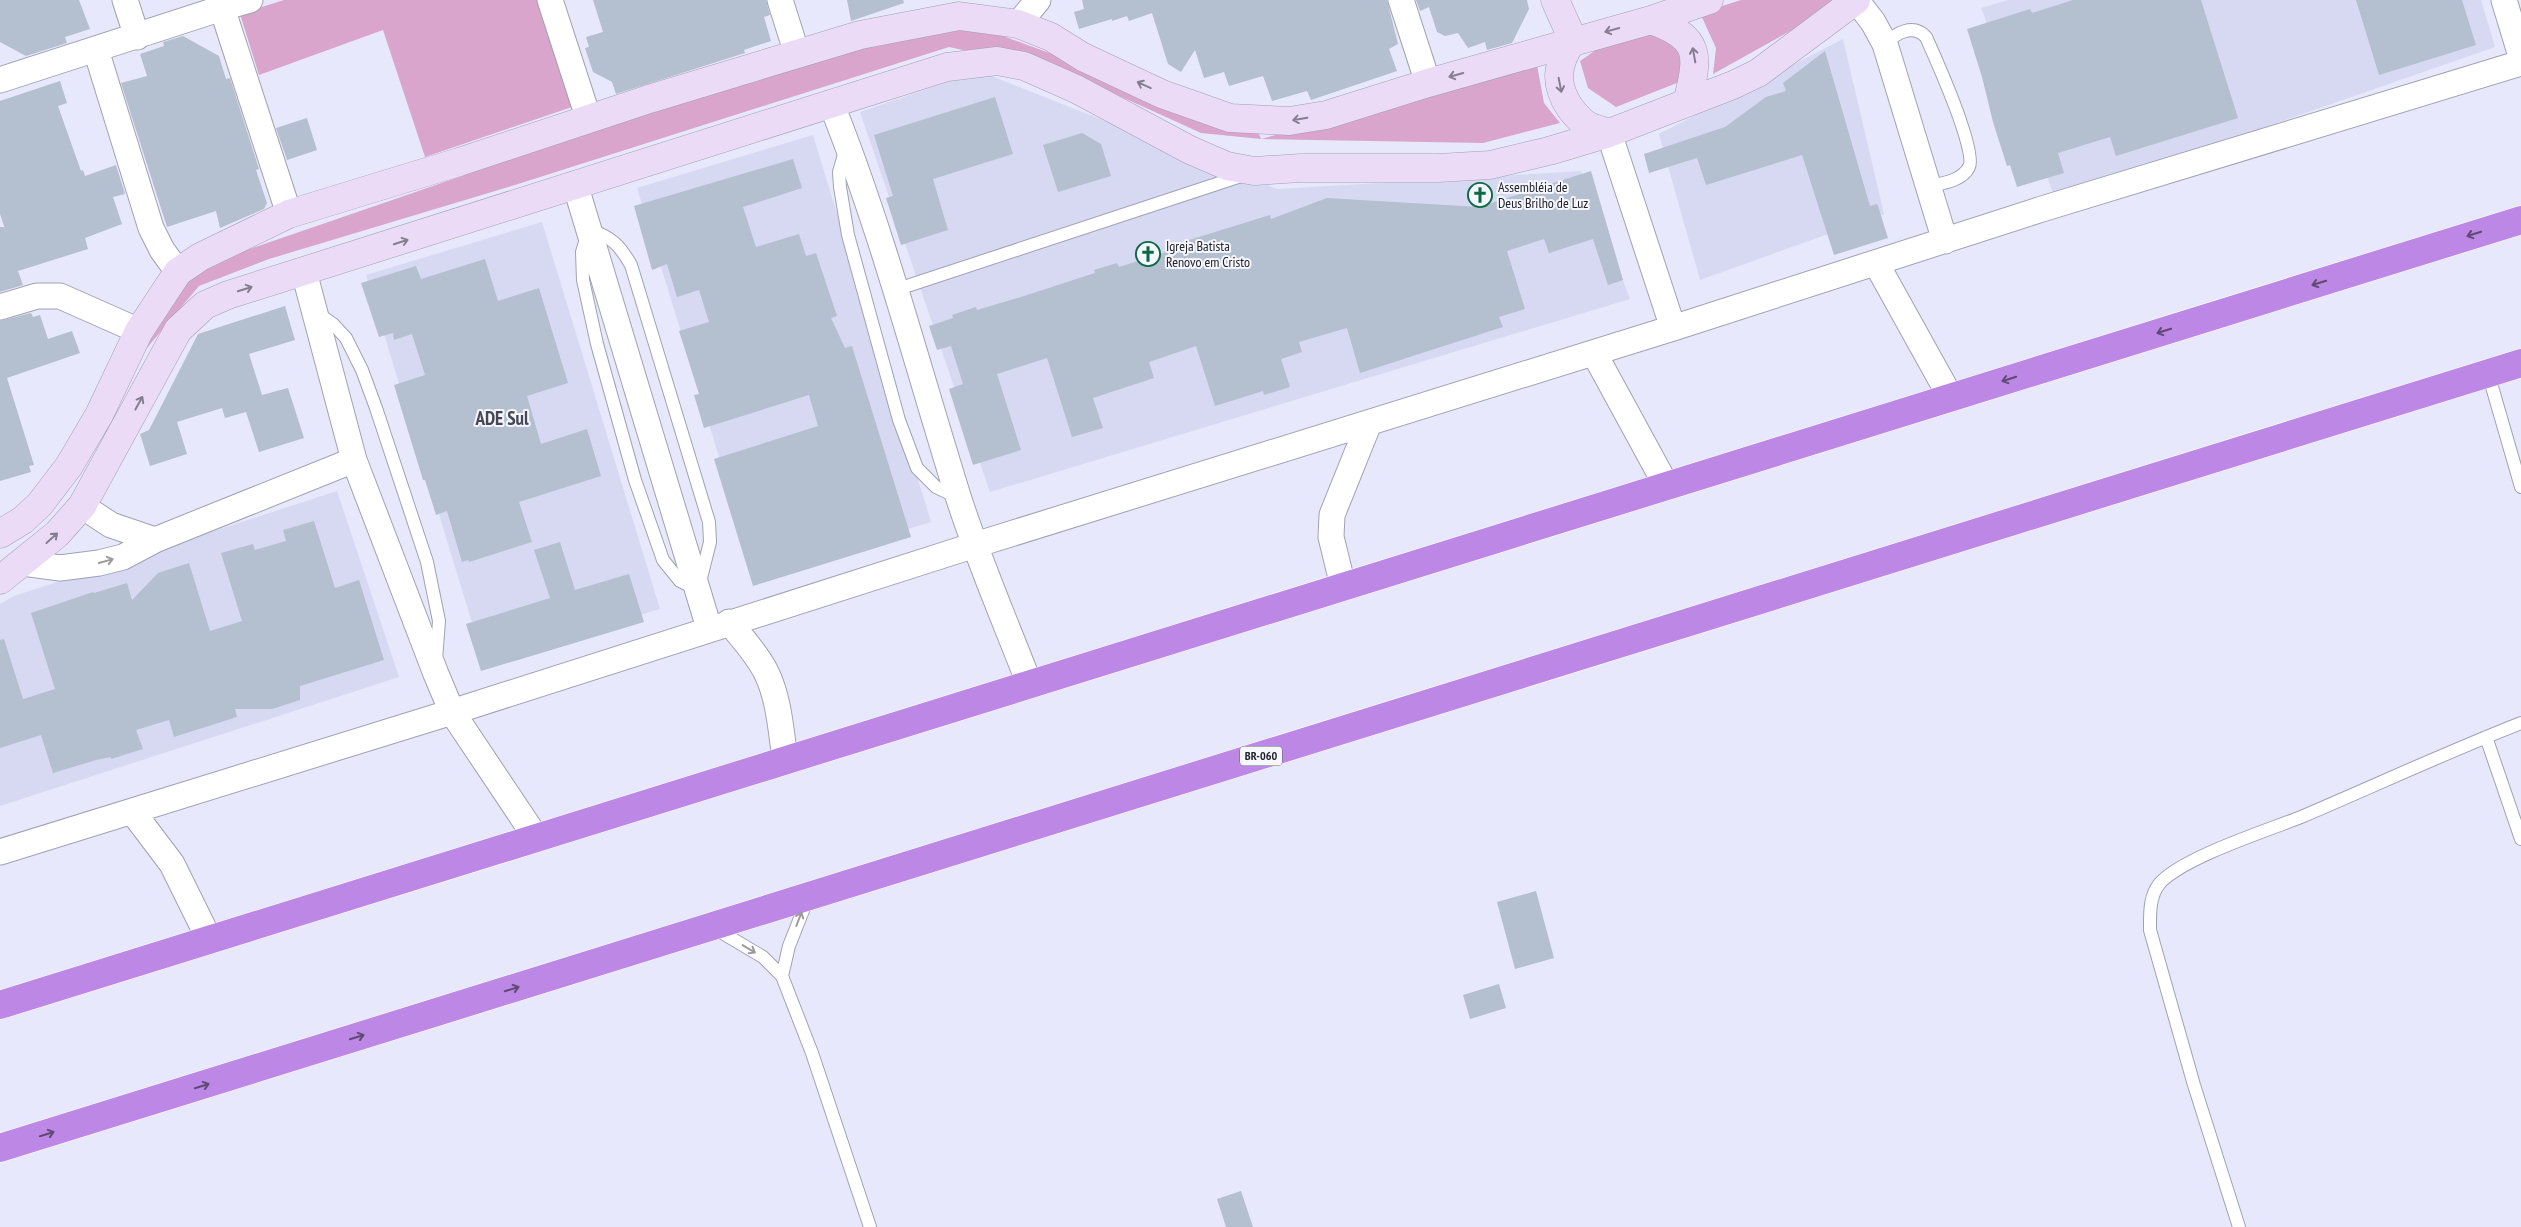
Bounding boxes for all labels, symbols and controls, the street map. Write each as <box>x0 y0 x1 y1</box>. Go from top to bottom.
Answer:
one-way arrow <box>1604 26 1620 35</box>
one-way arrow <box>1688 48 1698 64</box>
one-way arrow <box>1448 70 1464 80</box>
one-way arrow <box>1556 76 1565 92</box>
one-way arrow <box>1136 80 1151 90</box>
one-way arrow <box>1292 115 1308 125</box>
place label: Assembléia de Deus Brilho de Luz <box>1498 178 1588 212</box>
church icon: Assembléia de Deus Brilho de Luz <box>1467 182 1493 208</box>
one-way arrow <box>2467 230 2483 240</box>
one-way arrow <box>392 236 408 246</box>
place label: Igreja Batista Renovo em Cristo <box>1166 237 1250 271</box>
church icon: Igreja Batista Renovo em Cristo <box>1135 241 1161 267</box>
one-way arrow <box>2312 278 2328 288</box>
one-way arrow <box>237 284 253 294</box>
one-way arrow <box>2156 326 2172 336</box>
one-way arrow <box>2001 375 2017 385</box>
one-way arrow <box>135 396 145 410</box>
district label: ADE Sul <box>474 406 529 430</box>
one-way arrow <box>45 533 58 544</box>
one-way arrow <box>98 556 114 566</box>
road number: BR-060 <box>1240 746 1282 766</box>
one-way arrow <box>795 912 804 928</box>
one-way arrow <box>742 944 756 954</box>
one-way arrow <box>504 983 520 993</box>
one-way arrow <box>349 1032 365 1042</box>
one-way arrow <box>193 1080 209 1090</box>
one-way arrow <box>38 1128 54 1138</box>

